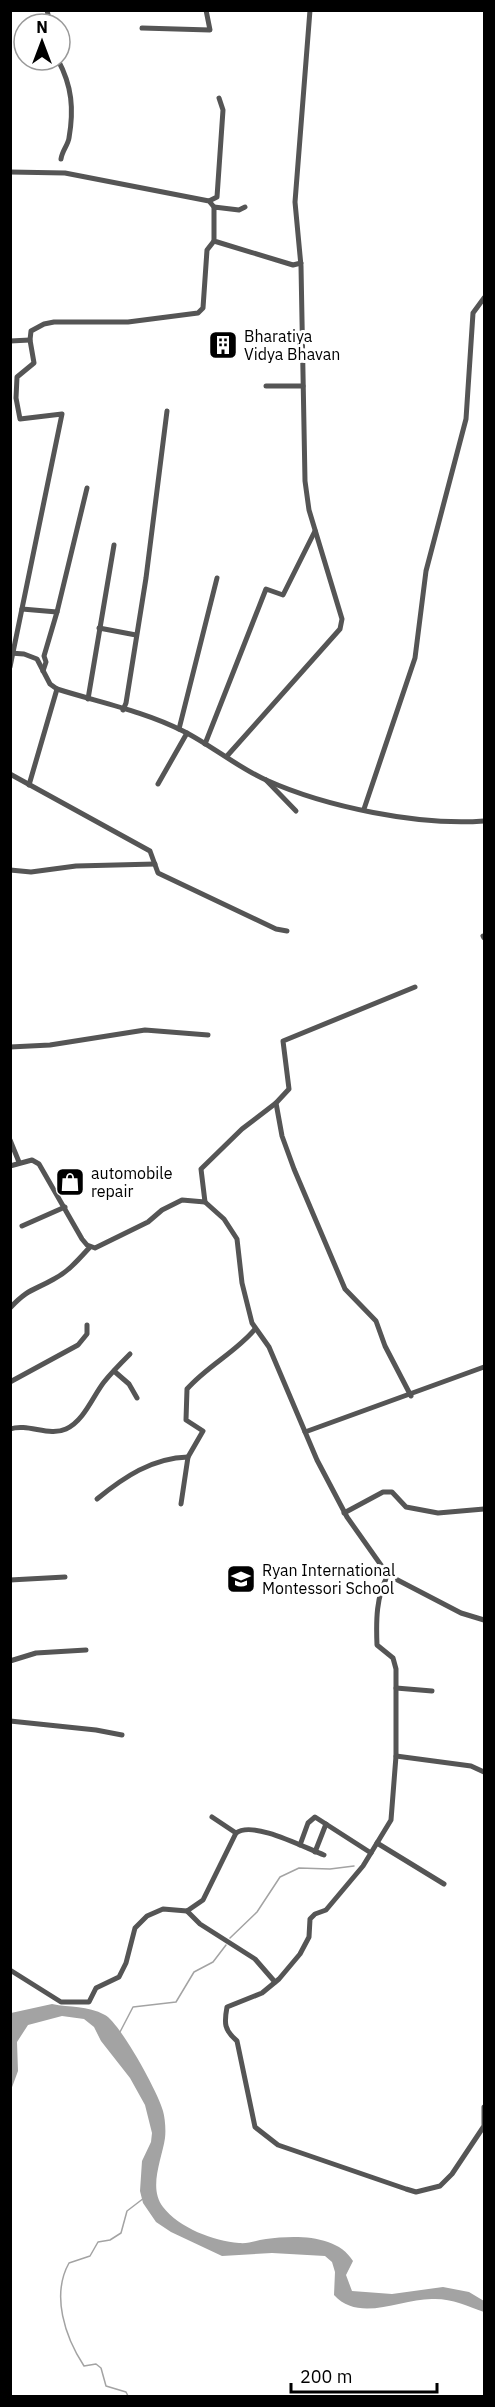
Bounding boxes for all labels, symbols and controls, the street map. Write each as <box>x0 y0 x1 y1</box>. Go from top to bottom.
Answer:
north arrow <box>12 12 72 72</box>
text: N <box>36 17 48 37</box>
place label: Bharatiya Vidya Bhavan <box>244 326 340 364</box>
building icon: Bharatiya Vidya Bhavan <box>207 329 239 361</box>
place label: automobile repair <box>91 1163 173 1201</box>
shop icon: automobile repair <box>54 1166 86 1198</box>
place label: Ryan International Montessori School <box>262 1560 395 1598</box>
school or university icon: Ryan International Montessori School <box>225 1563 257 1595</box>
scale bar <box>291 2356 436 2394</box>
text: 200 m <box>300 2365 352 2388</box>

